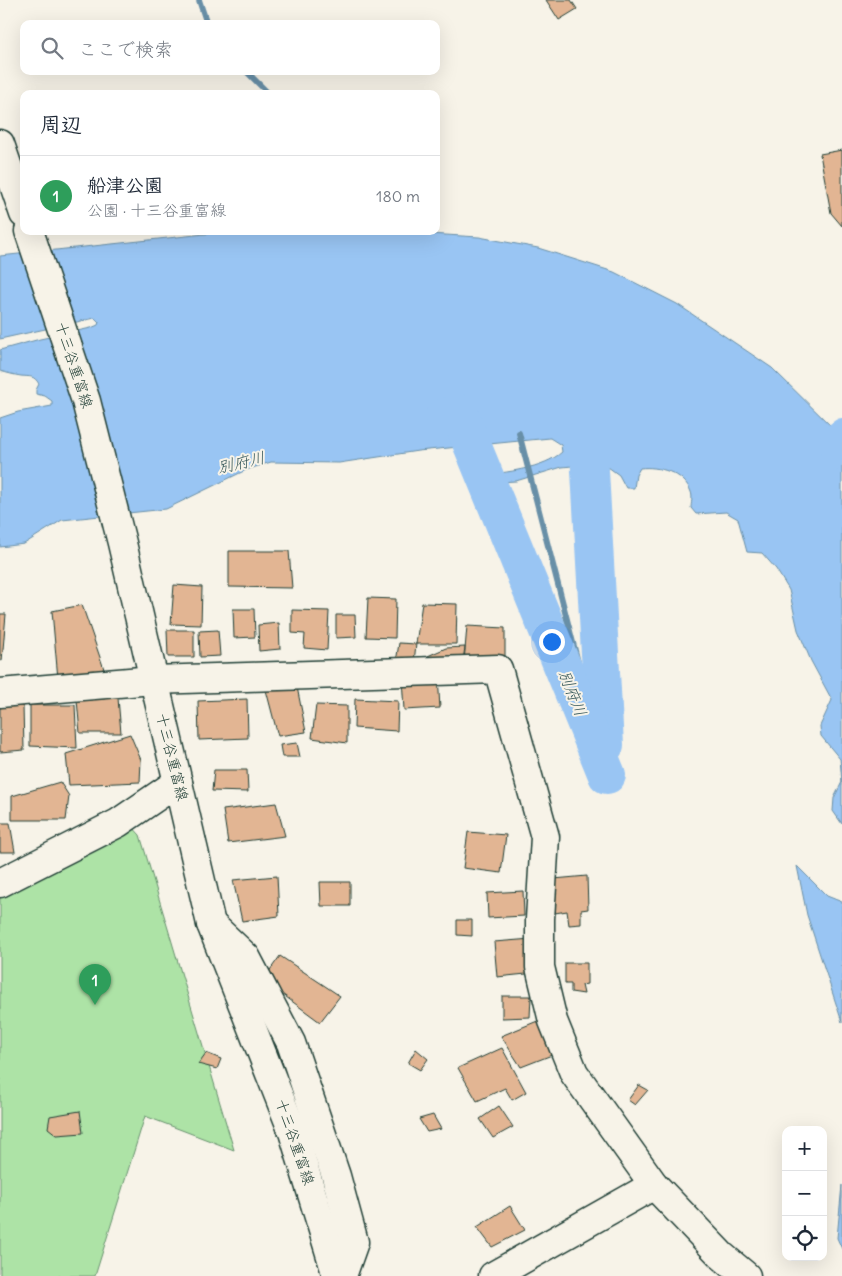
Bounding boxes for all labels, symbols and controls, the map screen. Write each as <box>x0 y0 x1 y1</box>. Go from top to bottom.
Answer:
search box <box>20 20 440 75</box>
icon: search <box>38 34 66 62</box>
text: ここで検索 <box>78 37 173 61</box>
text: 周辺 <box>40 111 82 138</box>
text: 船津公園 <box>87 173 163 197</box>
text: 1 <box>53 186 59 206</box>
text: 180 m <box>376 186 420 206</box>
text: 公園 · 十三谷重富線 <box>87 200 226 220</box>
street label: 十三谷重富線 <box>52 319 97 411</box>
water label: 別府川 <box>215 447 267 477</box>
your location <box>539 629 565 655</box>
water label: 別府川 <box>555 667 591 719</box>
street label: 十三谷重富線 <box>152 711 193 803</box>
pin: 1 <box>79 964 111 1005</box>
street label: 十三谷重富線 <box>272 1096 319 1187</box>
map controls <box>782 1126 827 1261</box>
button: + <box>782 1126 827 1171</box>
button: − <box>782 1171 827 1216</box>
button: locate <box>782 1216 827 1261</box>

